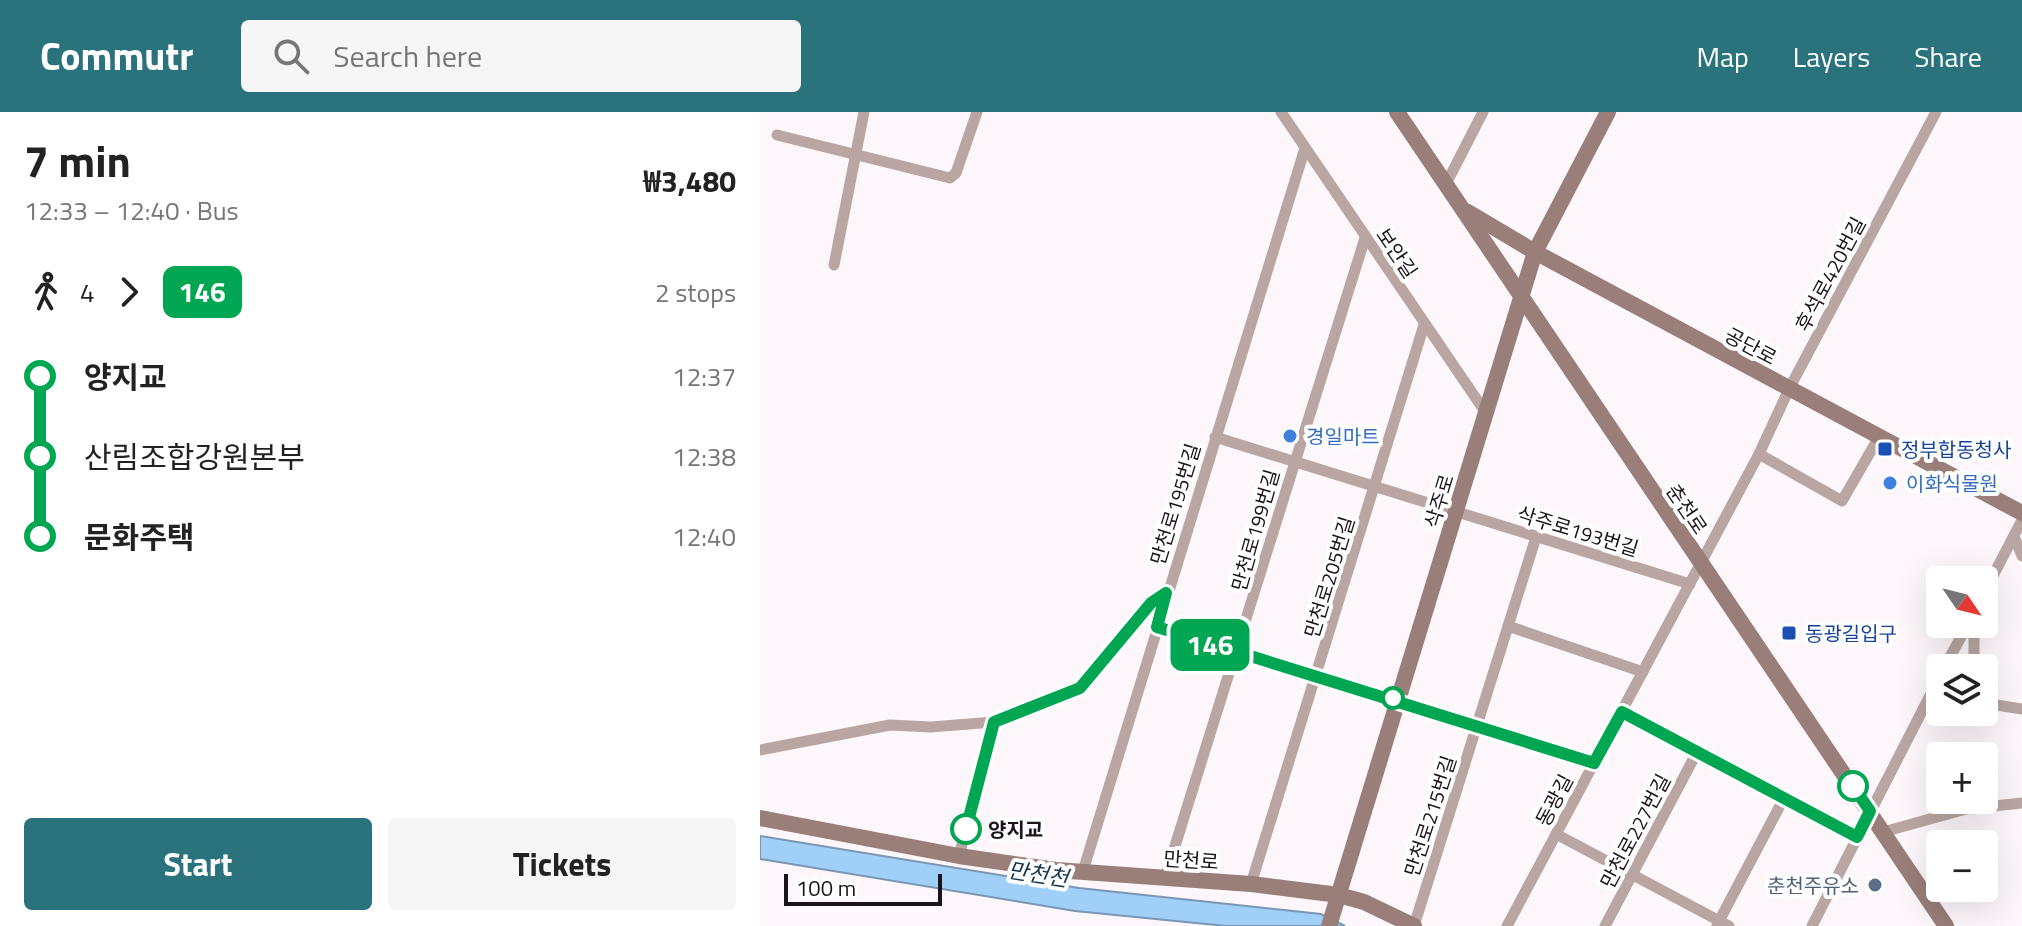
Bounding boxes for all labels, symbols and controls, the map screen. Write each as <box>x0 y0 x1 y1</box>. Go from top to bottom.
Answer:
search box <box>241 20 801 92</box>
text: Commutr <box>40 27 193 85</box>
text: Search here <box>333 33 482 79</box>
icon: search <box>269 34 313 78</box>
text: Map <box>1696 35 1749 78</box>
text: Layers <box>1793 35 1870 78</box>
text: Share <box>1914 35 1982 78</box>
text: 7 min <box>24 127 131 194</box>
text: ₩3,480 <box>643 158 736 204</box>
text: 12:33 – 12:40 · Bus <box>24 191 239 230</box>
street label: 후석로420번길 <box>1787 211 1873 337</box>
street label: 보안길 <box>1369 221 1425 285</box>
icon: walk <box>24 270 68 314</box>
icon: forward <box>107 270 151 314</box>
text: 146 <box>179 270 226 313</box>
text: 4 <box>80 273 95 312</box>
text: 2 stops <box>655 273 736 312</box>
street label: 공단로 <box>1719 319 1783 373</box>
text: 양지교 <box>84 354 167 400</box>
text: 12:37 <box>672 357 736 396</box>
place label: 경일마트 <box>1306 421 1380 452</box>
marker: 경일마트 <box>1281 427 1299 445</box>
text: 산림조합강원본부 <box>84 434 305 480</box>
place label: 정부합동청사 <box>1901 434 2011 465</box>
text: 12:38 <box>672 437 736 476</box>
street label: 만천로195번길 <box>1142 439 1208 569</box>
marker: 정부합동청사 <box>1876 440 1894 458</box>
street label: 만천로199번길 <box>1223 465 1287 595</box>
place label: 이화식물원 <box>1906 468 1998 499</box>
street label: 삭주로 <box>1416 470 1462 532</box>
marker: 이화식물원 <box>1881 474 1899 492</box>
street label: 춘천로 <box>1659 477 1715 541</box>
street label: 삭주로193번길 <box>1513 498 1643 564</box>
street label: 만천로205번길 <box>1296 512 1362 642</box>
text: 문화주택 <box>84 514 194 560</box>
text: 12:40 <box>672 517 736 556</box>
north arrow <box>1926 566 1998 638</box>
map controls <box>1926 566 1998 902</box>
place label: 동광길입구 <box>1805 618 1897 649</box>
line badge: 146 <box>1164 619 1256 671</box>
text: 146 <box>1186 623 1234 666</box>
marker: 동광길입구 <box>1780 624 1798 642</box>
button: layers <box>1926 654 1998 726</box>
unlabelled marker <box>1382 687 1404 709</box>
button: + <box>1926 742 1998 814</box>
street label: 만천로215번길 <box>1396 751 1464 881</box>
street label: 동광길 <box>1527 768 1581 832</box>
street label: 만천로227번길 <box>1592 768 1678 894</box>
unlabelled marker <box>1838 771 1868 801</box>
marker: 양지교 <box>951 814 981 844</box>
place label: 양지교 <box>988 814 1043 845</box>
button: Start <box>24 818 372 910</box>
button: Tickets <box>388 818 736 910</box>
button: − <box>1926 830 1998 902</box>
street label: 만천로 <box>1162 843 1220 877</box>
water label: 만천천 <box>1005 852 1073 896</box>
scale bar <box>784 870 942 906</box>
place label: 춘천주유소 <box>1767 870 1859 901</box>
text: 100 m <box>796 871 856 905</box>
marker: 춘천주유소 <box>1866 876 1884 894</box>

